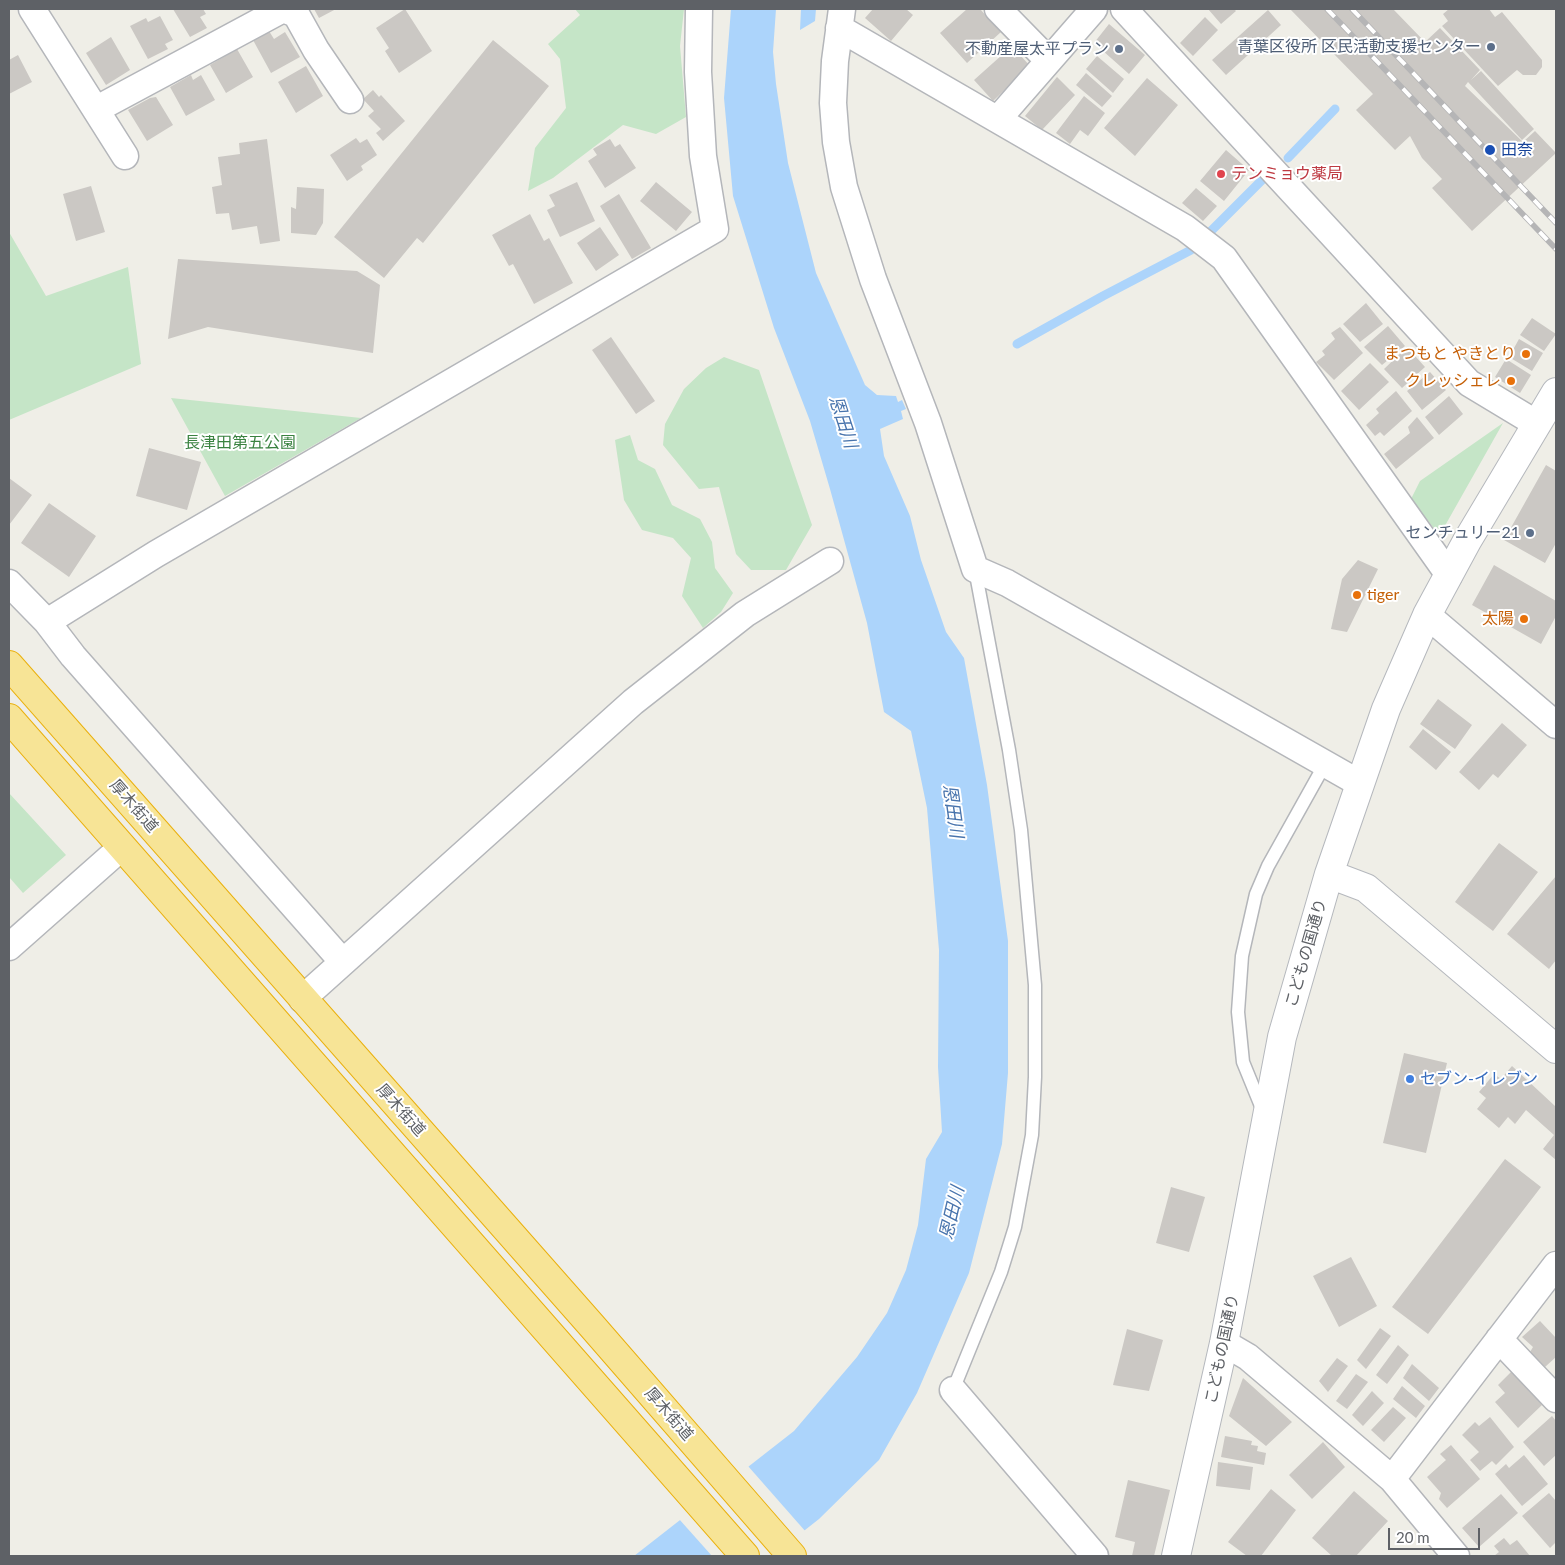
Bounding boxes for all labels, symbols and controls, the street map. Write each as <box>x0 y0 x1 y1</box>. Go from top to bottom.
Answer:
place label: 青葉区役所 区民活動支援センター <box>1237 37 1481 57</box>
place label: 不動産屋太平プラン <box>965 39 1109 59</box>
marker: 青葉区役所 区民活動支援センター <box>1485 41 1497 53</box>
marker: 不動産屋太平プラン <box>1113 43 1125 55</box>
place label: 田奈 <box>1501 140 1533 160</box>
marker: 田奈 <box>1483 143 1497 157</box>
place label: テンミョウ薬局 <box>1231 164 1343 184</box>
marker: テンミョウ薬局 <box>1215 168 1227 180</box>
place label: まつもと やきとり <box>1384 344 1516 364</box>
marker: まつもと やきとり <box>1520 348 1532 360</box>
place label: クレッシェレ <box>1405 371 1501 391</box>
marker: クレッシェレ <box>1505 375 1517 387</box>
water label: 恩田川 <box>824 393 862 451</box>
park label: 長津田第五公園 <box>184 433 296 453</box>
place label: センチュリー21 <box>1405 523 1520 543</box>
marker: センチュリー21 <box>1524 527 1536 539</box>
place label: tiger <box>1367 585 1399 605</box>
marker: tiger <box>1351 589 1363 601</box>
place label: 太陽 <box>1482 609 1514 629</box>
marker: 太陽 <box>1518 613 1530 625</box>
street label: 厚木街道 <box>106 776 162 836</box>
water label: 恩田川 <box>939 783 967 839</box>
street label: こどもの国通り <box>1281 897 1331 1009</box>
place label: セブン-イレブン <box>1420 1069 1538 1089</box>
marker: セブン-イレブン <box>1404 1073 1416 1085</box>
street label: 厚木街道 <box>372 1080 430 1140</box>
water label: 恩田川 <box>935 1184 969 1242</box>
street label: こどもの国通り <box>1201 1292 1243 1406</box>
street label: 厚木街道 <box>641 1384 697 1444</box>
scale bar <box>1390 1518 1482 1550</box>
text: 20 m <box>1396 1528 1430 1546</box>

